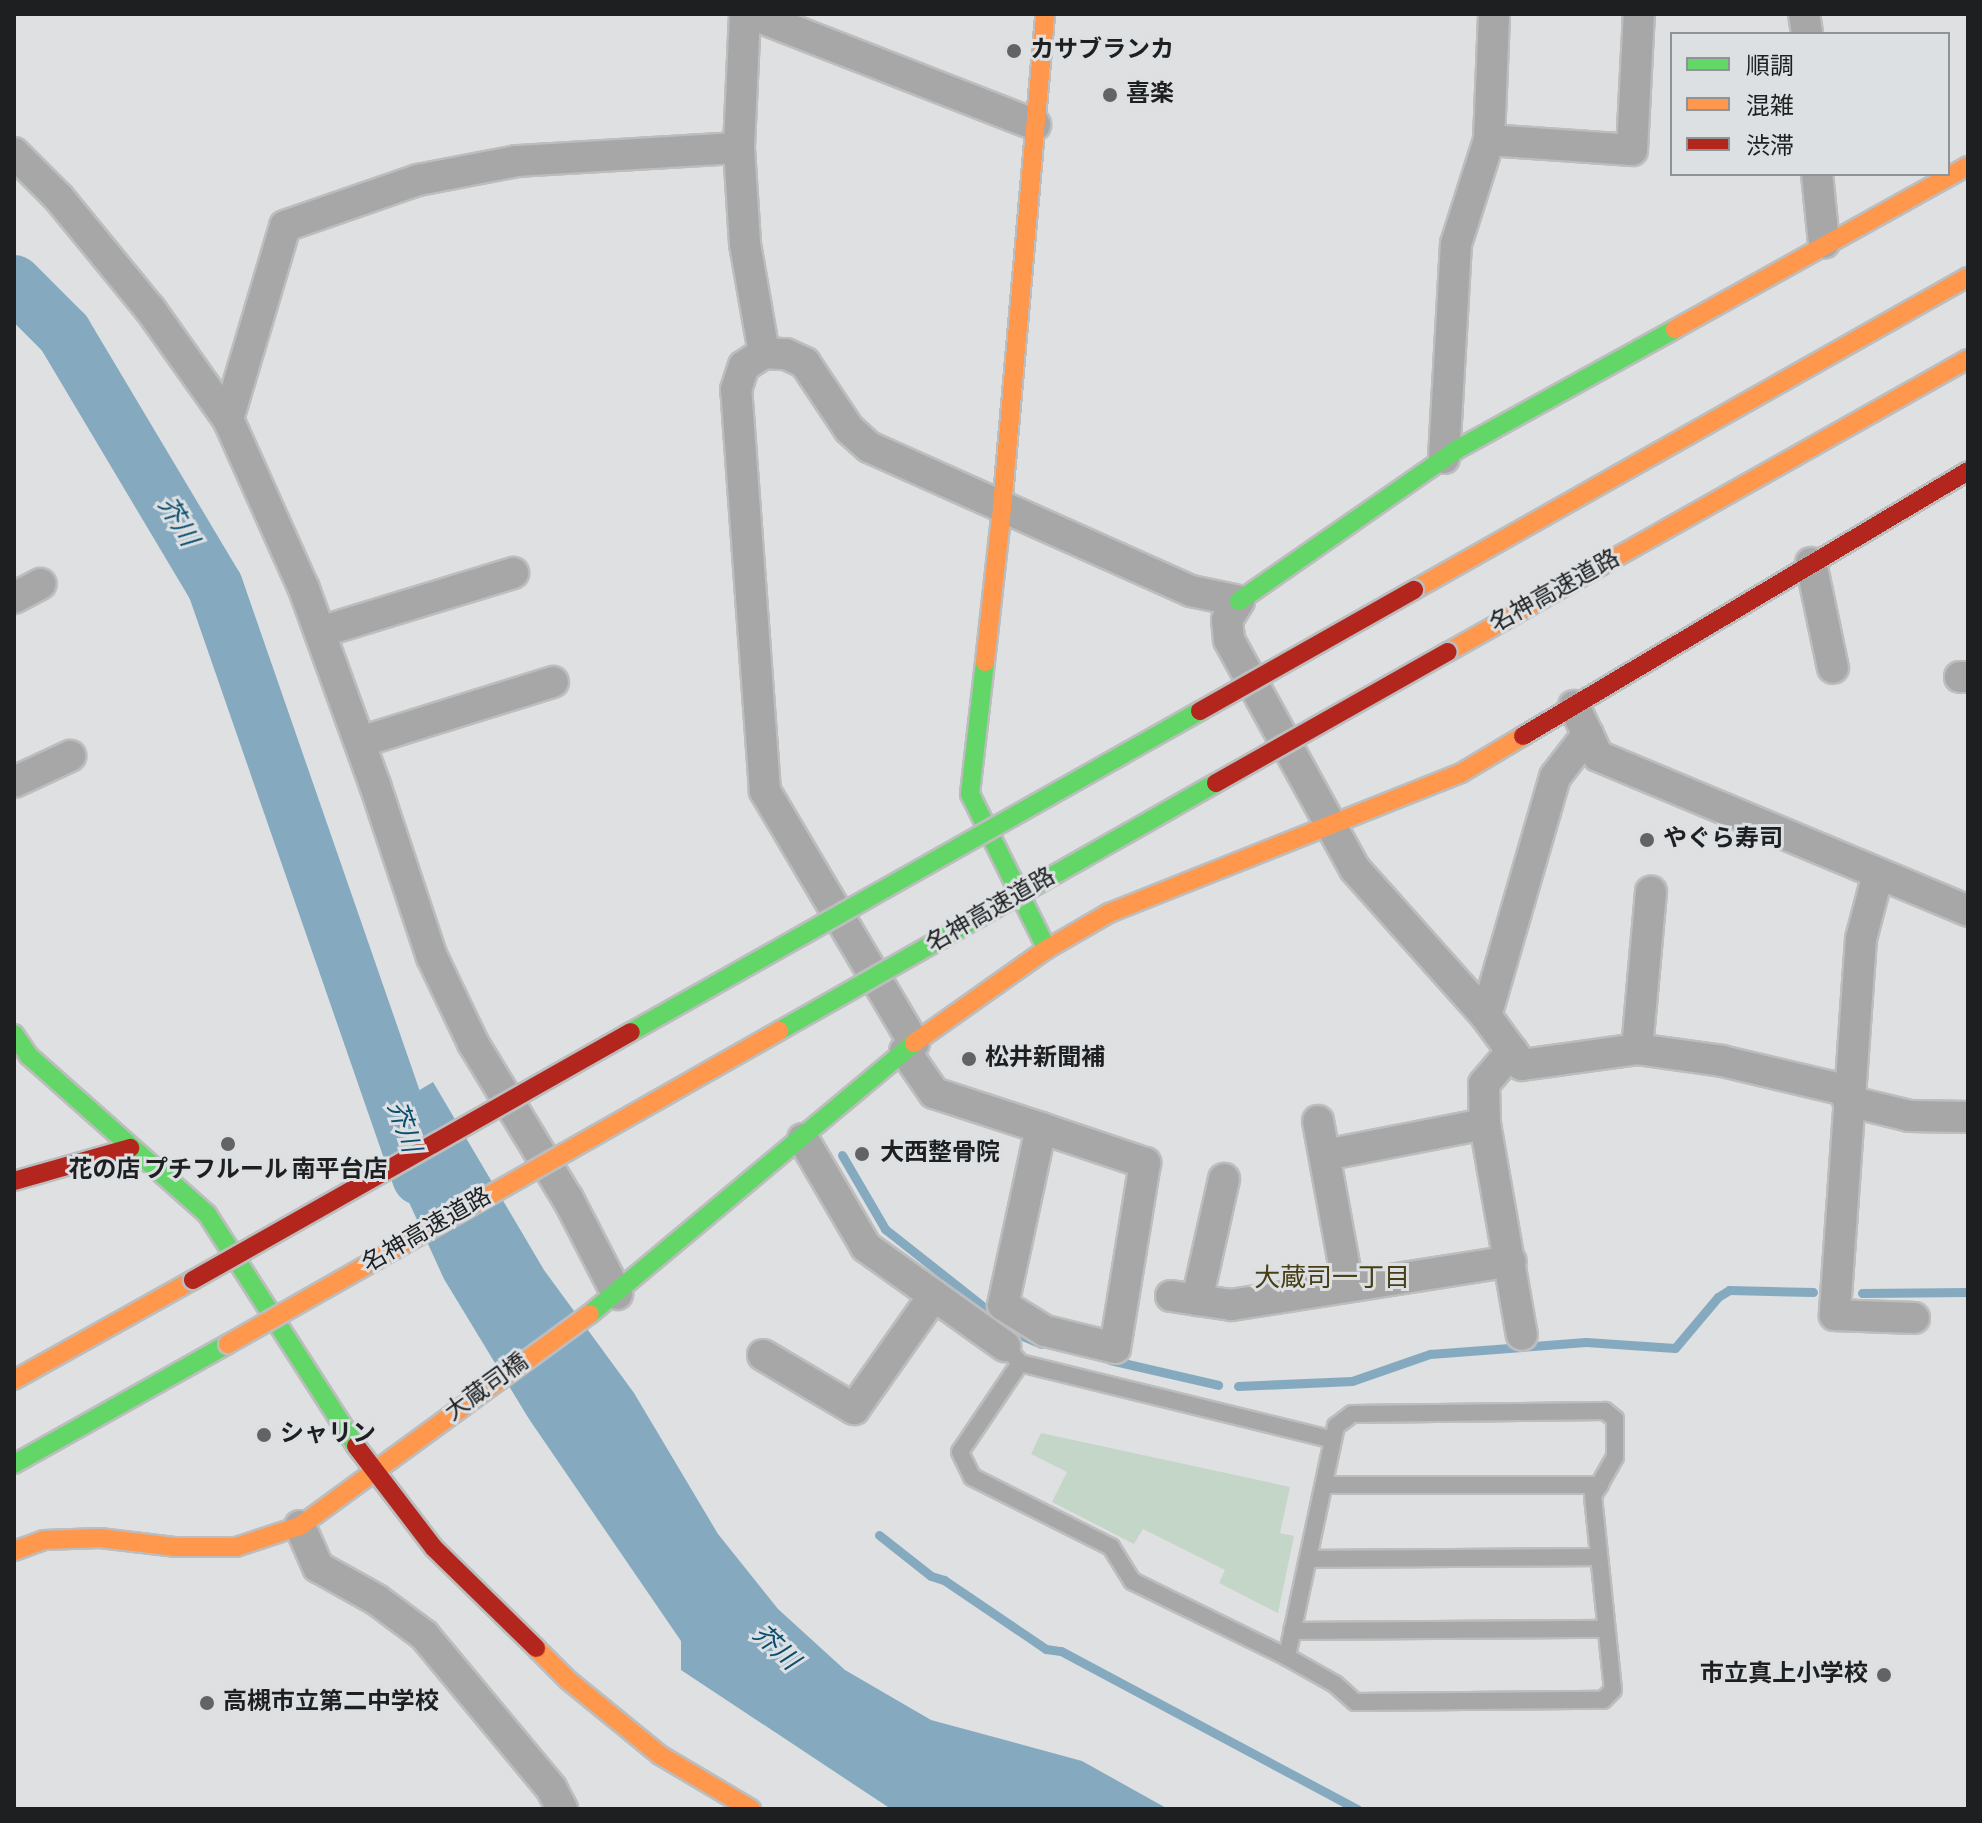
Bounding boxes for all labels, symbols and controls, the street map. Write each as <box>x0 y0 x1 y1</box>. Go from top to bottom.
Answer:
legend <box>1670 32 1950 176</box>
place label: カサブランカ <box>1030 37 1174 65</box>
marker: カサブランカ <box>1005 42 1023 60</box>
text: 順調 <box>1746 55 1794 79</box>
place label: 喜楽 <box>1126 81 1174 109</box>
marker: 喜楽 <box>1101 86 1119 104</box>
text: 混雑 <box>1746 95 1794 119</box>
text: 渋滞 <box>1746 135 1794 159</box>
water label: 芥川 <box>150 492 204 552</box>
street label: 名神高速道路 <box>1485 544 1625 640</box>
place label: やぐら寿司 <box>1663 826 1783 854</box>
marker: やぐら寿司 <box>1638 831 1656 849</box>
street label: 名神高速道路 <box>921 863 1061 959</box>
place label: 松井新聞補 <box>985 1045 1105 1073</box>
marker: 松井新聞補 <box>960 1050 978 1068</box>
water label: 芥川 <box>380 1097 426 1157</box>
marker: 花の店 プチフルール 南平台店 <box>219 1135 237 1153</box>
place label: 大西整骨院 <box>880 1140 1000 1168</box>
marker: 大西整骨院 <box>851 1143 873 1165</box>
place label: 花の店 プチフルール 南平台店 <box>68 1157 388 1185</box>
street label: 名神高速道路 <box>357 1183 497 1279</box>
district label: 大蔵司一丁目 <box>1254 1263 1410 1295</box>
street label: 大蔵司橋 <box>440 1348 534 1428</box>
place label: シャリン <box>280 1421 376 1449</box>
marker: シャリン <box>255 1426 273 1444</box>
water label: 芥川 <box>745 1619 805 1677</box>
place label: 市立真上小学校 <box>1700 1661 1868 1689</box>
marker: 市立真上小学校 <box>1875 1666 1893 1684</box>
place label: 高槻市立第二中学校 <box>223 1689 439 1717</box>
marker: 高槻市立第二中学校 <box>198 1694 216 1712</box>

